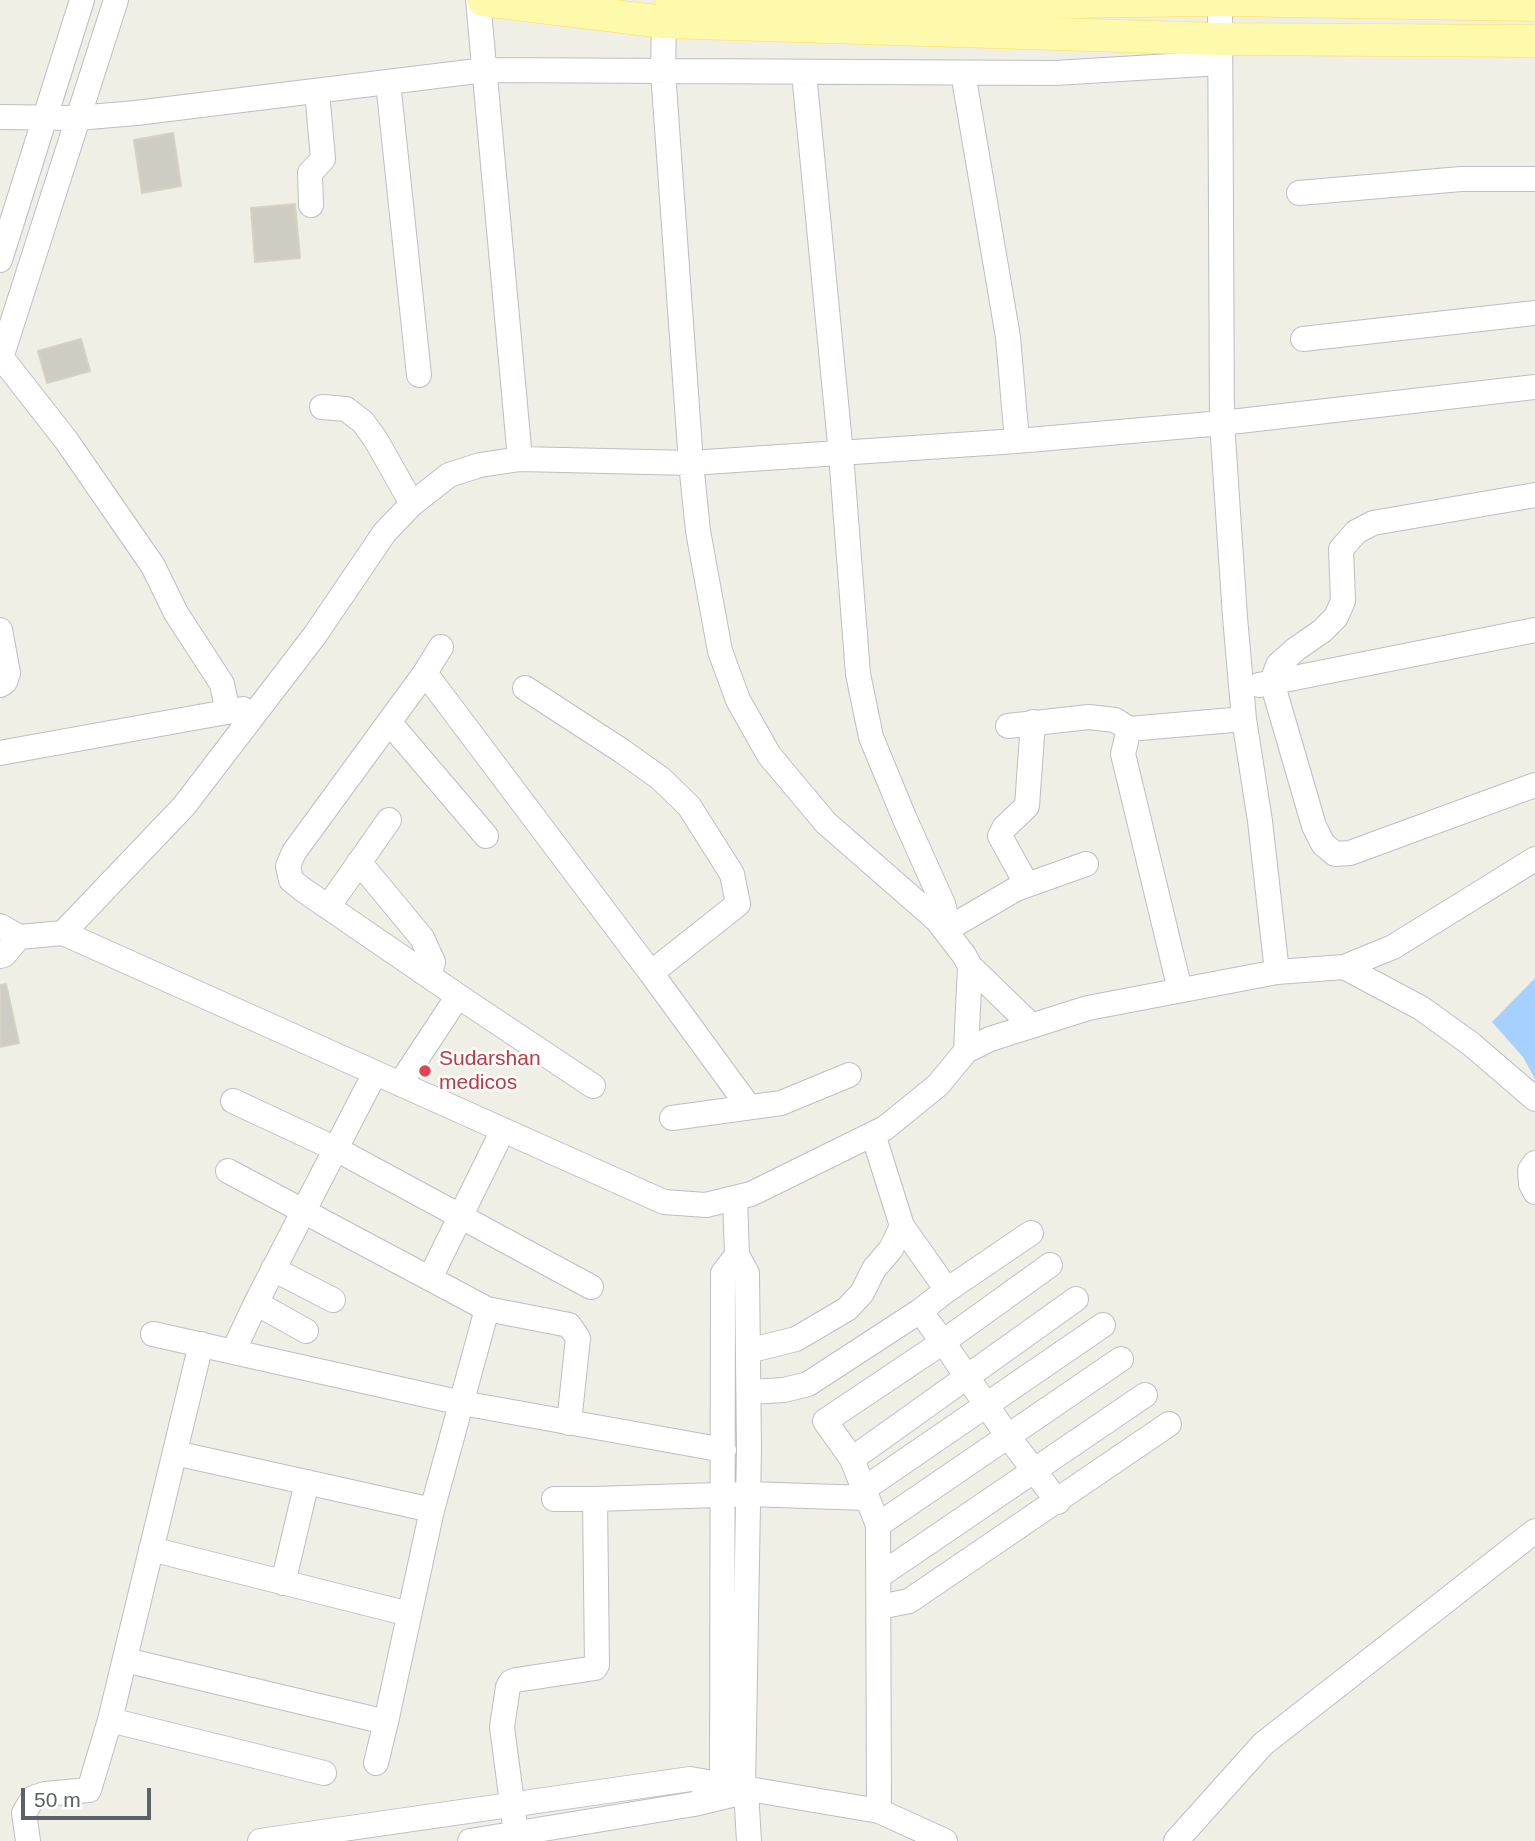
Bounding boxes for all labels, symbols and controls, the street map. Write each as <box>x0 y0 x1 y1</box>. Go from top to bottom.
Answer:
place label: Sudarshan medicos <box>439 1046 541 1096</box>
marker: Sudarshan medicos <box>417 1063 433 1079</box>
scale bar <box>24 1774 154 1818</box>
text: 50 m <box>34 1788 81 1811</box>

